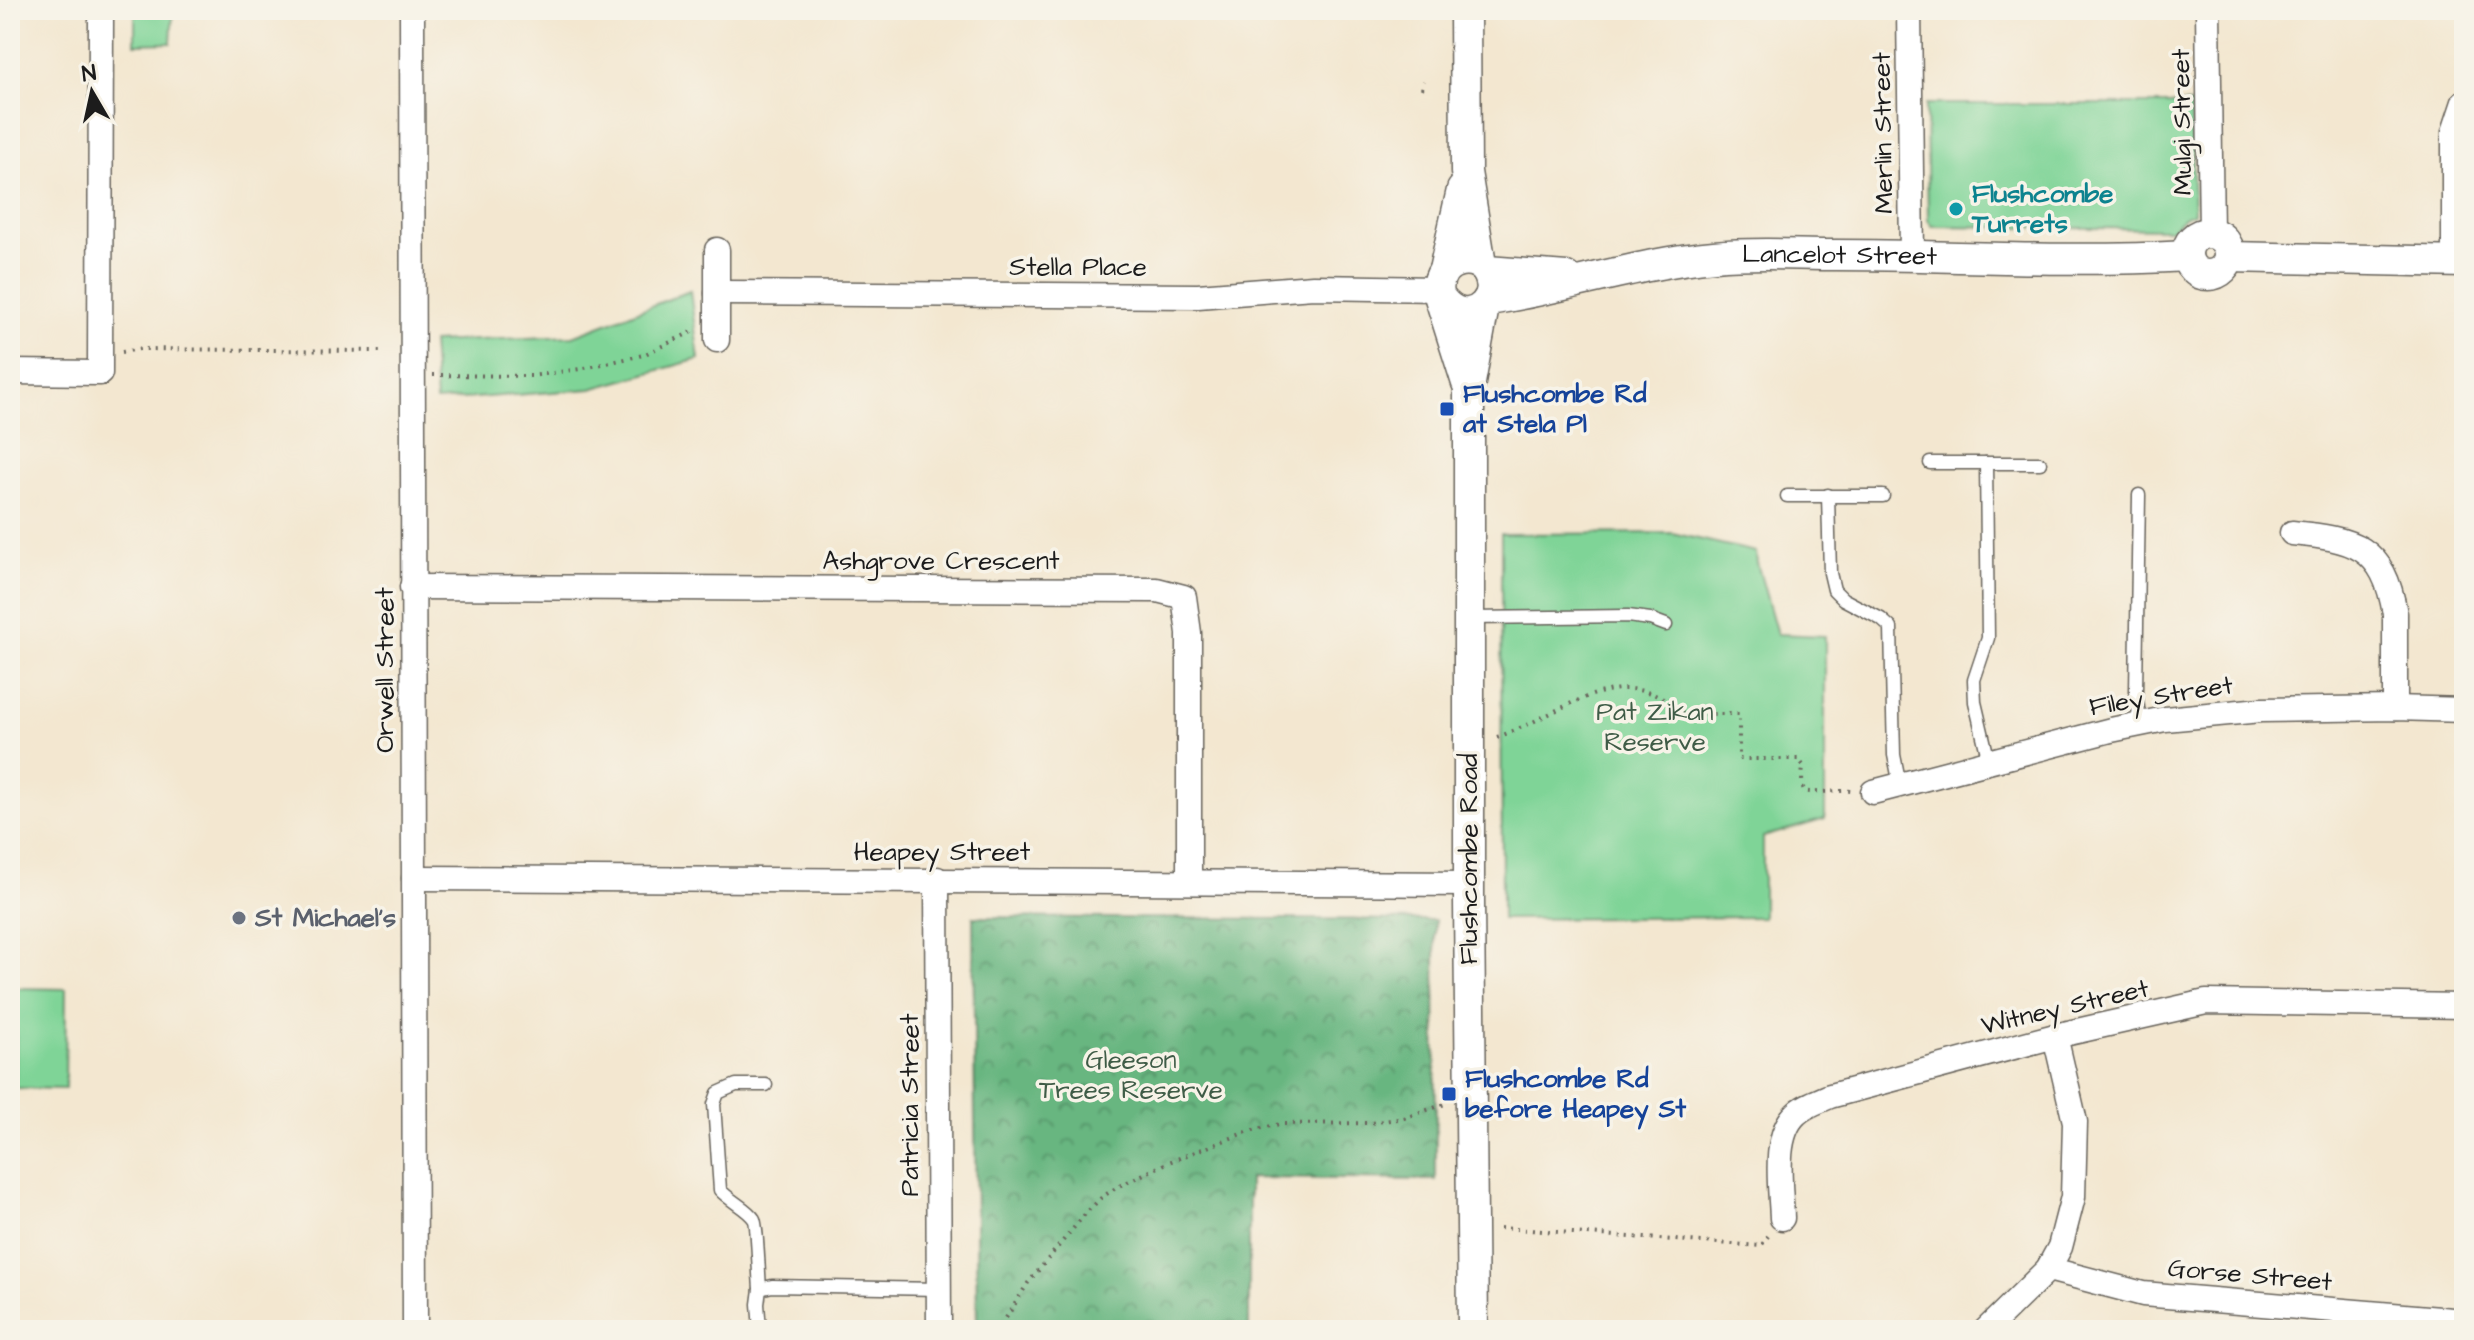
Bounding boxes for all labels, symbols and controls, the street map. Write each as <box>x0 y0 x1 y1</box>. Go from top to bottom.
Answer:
street label: Mulgi Street <box>2163 48 2203 196</box>
street label: Merlin Street <box>1864 51 1902 214</box>
north arrow <box>52 52 132 132</box>
text: N <box>80 57 99 90</box>
place label: Flushcombe Turrets <box>1971 176 2113 242</box>
marker: Flushcombe Turrets <box>1947 200 1965 218</box>
street label: Lancelot Street <box>1742 236 1938 274</box>
street label: Stella Place <box>1009 249 1147 285</box>
place label: Flushcombe Rd at Stela Pl <box>1462 376 1647 442</box>
marker: Flushcombe Rd at Stela Pl <box>1438 400 1456 418</box>
street label: Ashgrove Crescent <box>823 543 1060 581</box>
street label: Orwell Street <box>367 587 403 753</box>
street label: Filey Street <box>2087 667 2236 727</box>
park label: Pat Zikan Reserve <box>1596 694 1714 760</box>
street label: Flushcombe Road <box>1451 753 1487 965</box>
street label: Heapey Street <box>854 834 1031 872</box>
place label: St Michael's <box>254 900 396 936</box>
marker: St Michael's <box>230 909 248 927</box>
street label: Witney Street <box>1978 970 2153 1046</box>
street label: Patricia Street <box>892 1013 928 1196</box>
park label: Gleeson Trees Reserve <box>1039 1042 1223 1108</box>
place label: Flushcombe Rd before Heapey St <box>1465 1061 1687 1130</box>
marker: Flushcombe Rd before Heapey St <box>1440 1085 1458 1103</box>
street label: Gorse Street <box>2166 1250 2334 1300</box>

